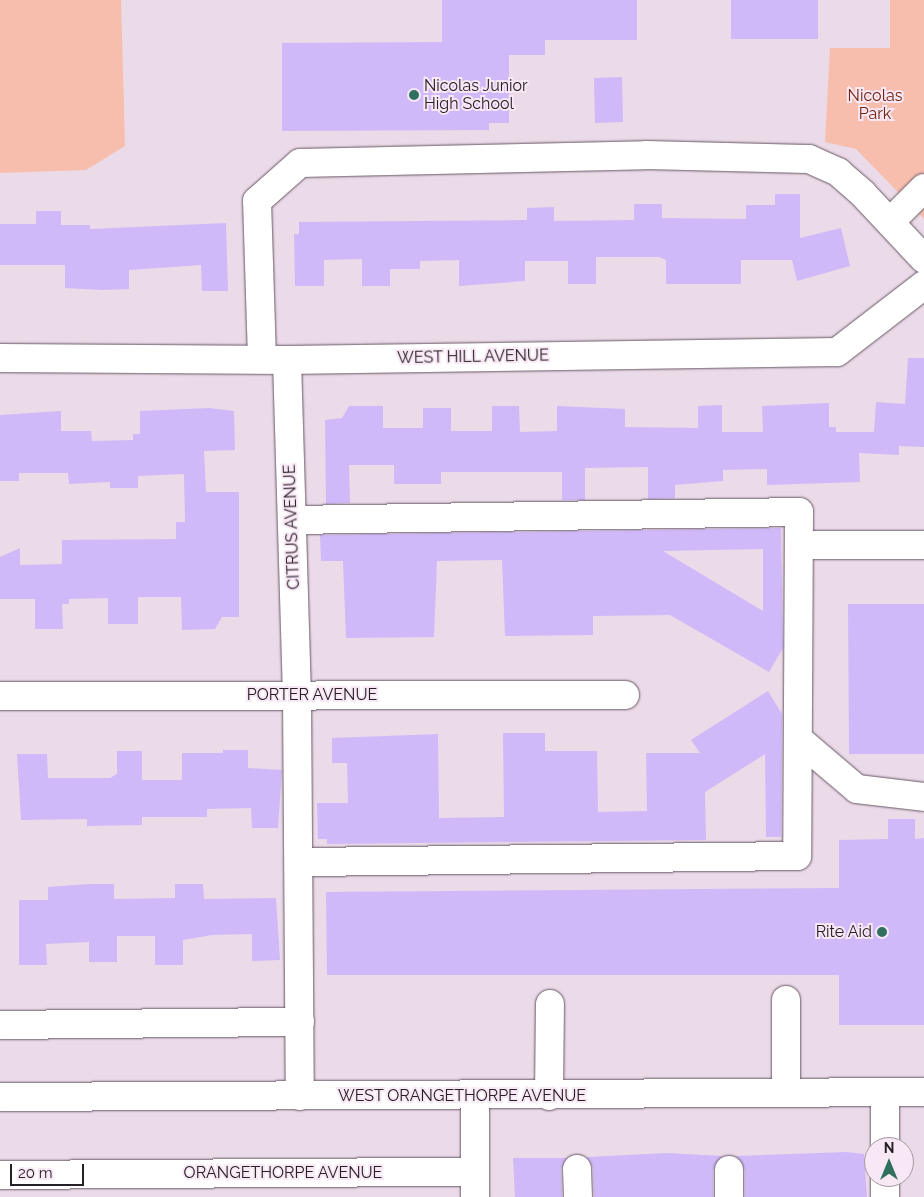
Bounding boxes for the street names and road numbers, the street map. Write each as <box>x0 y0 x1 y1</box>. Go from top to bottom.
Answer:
street label: WEST HILL AVENUE <box>396 346 550 368</box>
street label: CITRUS AVENUE <box>280 464 304 590</box>
street label: PORTER AVENUE <box>247 685 377 705</box>
street label: WEST ORANGETHORPE AVENUE <box>337 1086 587 1106</box>
street label: ORANGETHORPE AVENUE <box>183 1163 383 1183</box>

